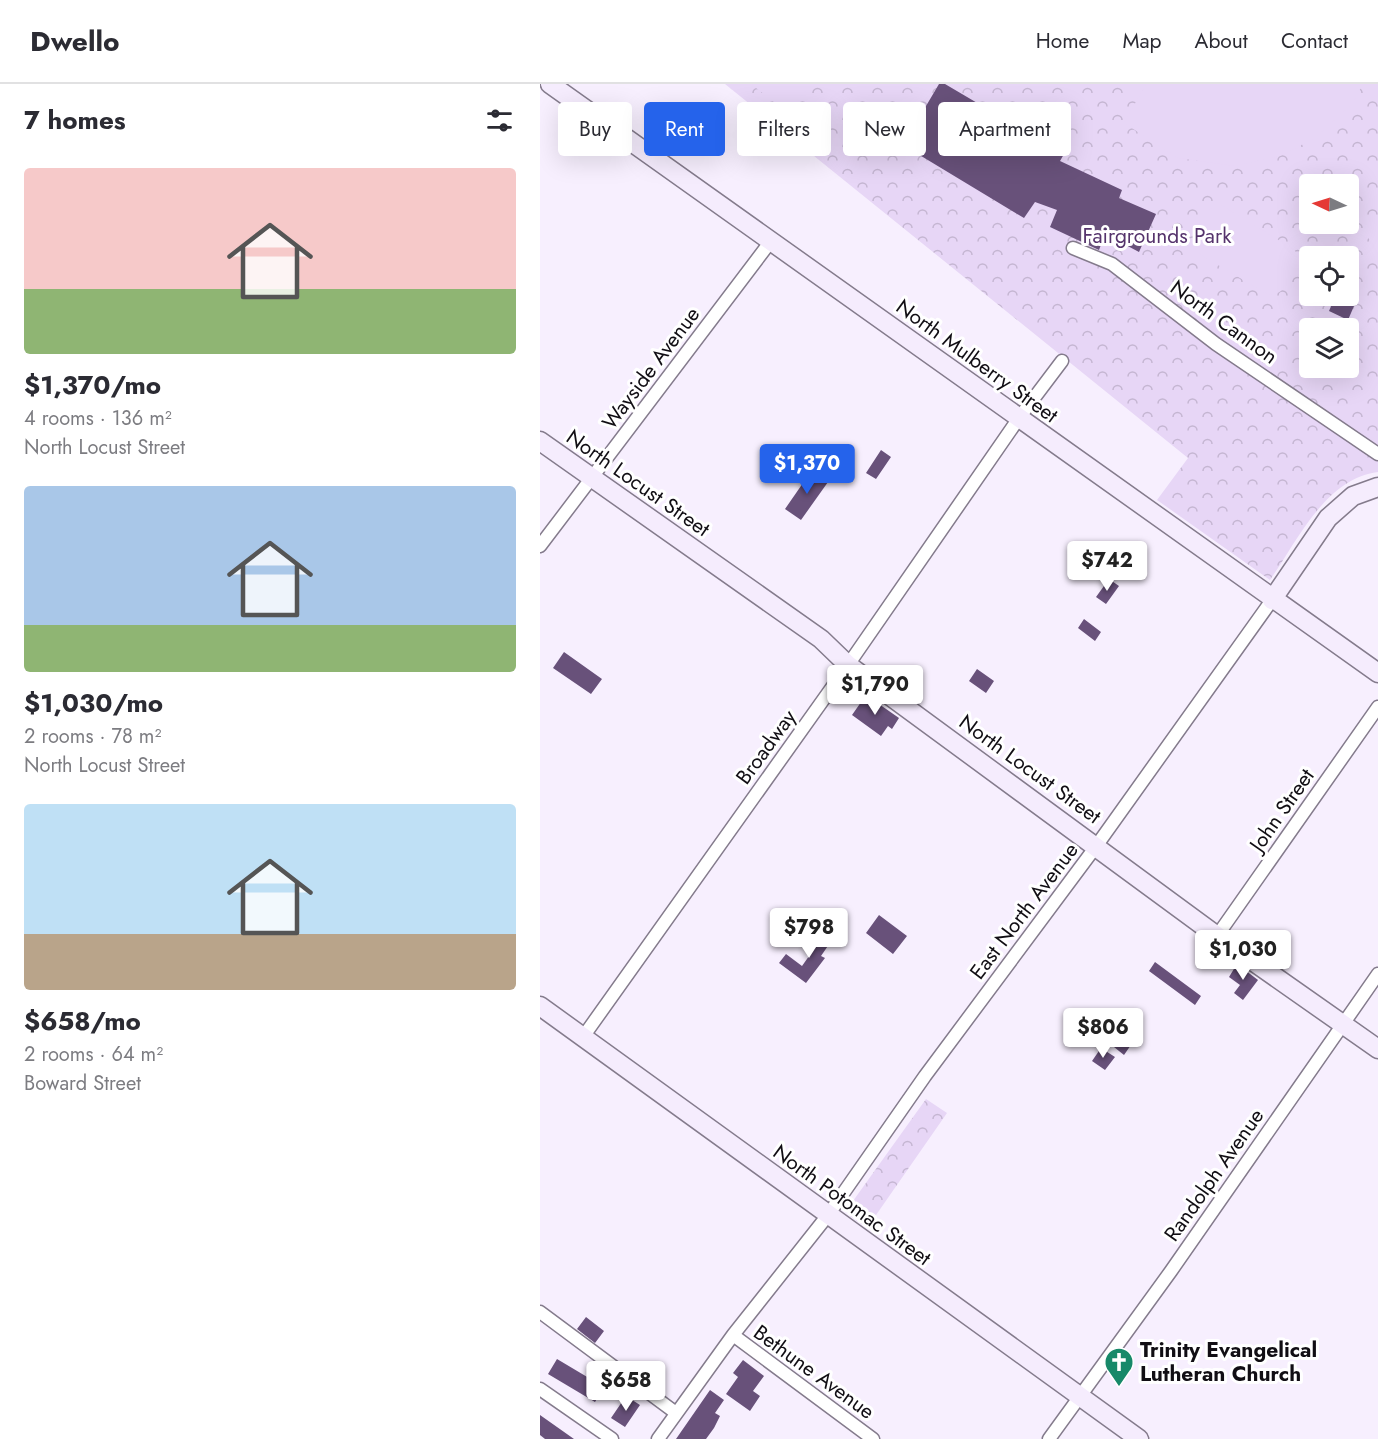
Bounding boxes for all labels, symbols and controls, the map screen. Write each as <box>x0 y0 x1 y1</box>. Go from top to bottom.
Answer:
text: Dwello <box>30 21 120 62</box>
text: Home <box>1036 26 1089 56</box>
text: Map <box>1122 26 1162 56</box>
text: About <box>1195 26 1248 56</box>
text: Contact <box>1281 26 1348 56</box>
text: 7 homes <box>24 101 126 139</box>
chip: Buy <box>558 102 632 156</box>
chip: Rent <box>644 102 725 156</box>
chip: Filters <box>737 102 831 156</box>
chip: New <box>843 102 926 156</box>
chip: Apartment <box>938 102 1071 156</box>
icon: filters <box>483 104 516 137</box>
north arrow <box>1299 174 1359 234</box>
map controls <box>1299 174 1359 378</box>
icon: home <box>216 207 324 315</box>
park label: Fairgrounds Park <box>1083 221 1232 251</box>
button: locate <box>1299 246 1359 306</box>
street label: North Cannon <box>1164 273 1284 371</box>
street label: North Mulberry Street <box>890 292 1064 430</box>
street label: Wayside Avenue <box>595 300 707 435</box>
button: layers <box>1299 318 1359 378</box>
text: $1,370/mo <box>24 366 161 404</box>
text: 4 rooms · 136 m² <box>24 404 172 433</box>
street label: North Locust Street <box>560 422 716 544</box>
text: North Locust Street <box>24 433 185 462</box>
pin: $1,370 <box>758 444 856 495</box>
text: $1,370 <box>774 449 840 478</box>
icon: home <box>216 525 324 633</box>
pin: $742 <box>1071 541 1143 592</box>
text: $742 <box>1081 546 1133 575</box>
pin: $1,790 <box>826 665 924 716</box>
text: $1,790 <box>841 670 909 699</box>
text: $1,030/mo <box>24 684 163 722</box>
street label: Broadway <box>729 703 804 790</box>
street label: North Locust Street <box>953 707 1107 831</box>
text: 2 rooms · 78 m² <box>24 722 161 751</box>
text: North Locust Street <box>24 751 185 780</box>
street label: John Street <box>1241 762 1322 860</box>
street label: East North Avenue <box>963 836 1085 986</box>
icon: home <box>216 843 324 951</box>
pin: $798 <box>773 908 845 959</box>
text: $798 <box>784 913 834 942</box>
pin: $1,030 <box>1194 930 1292 981</box>
text: $1,030 <box>1209 935 1277 964</box>
text: $658/mo <box>24 1002 141 1040</box>
pin: $806 <box>1067 1008 1139 1059</box>
text: $806 <box>1077 1013 1129 1042</box>
text: 2 rooms · 64 m² <box>24 1040 163 1069</box>
text: Boward Street <box>24 1069 141 1098</box>
street label: Randolph Avenue <box>1157 1102 1271 1247</box>
street label: North Potomac Street <box>767 1137 937 1273</box>
street label: Bethune Avenue <box>747 1318 881 1426</box>
place label: Trinity Evangelical Lutheran Church <box>1140 1335 1317 1389</box>
church icon: Trinity Evangelical Lutheran Church <box>1103 1346 1135 1388</box>
pin: $658 <box>590 1361 662 1412</box>
text: $658 <box>600 1366 652 1395</box>

